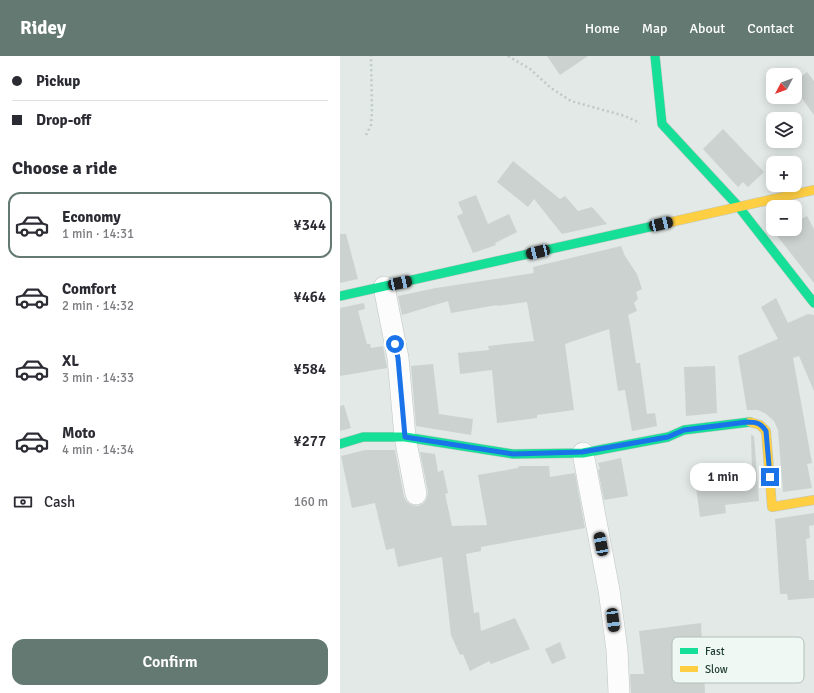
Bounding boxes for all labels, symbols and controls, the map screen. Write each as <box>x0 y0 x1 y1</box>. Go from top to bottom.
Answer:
text: Ridey <box>20 16 66 40</box>
text: Home <box>585 20 620 37</box>
text: Map <box>642 20 667 37</box>
text: About <box>689 20 725 37</box>
text: Contact <box>747 20 794 37</box>
north arrow <box>766 68 802 104</box>
map controls <box>766 68 802 236</box>
text: Pickup <box>36 72 80 90</box>
text: Drop-off <box>36 111 91 129</box>
button: layers <box>766 112 802 148</box>
button: + <box>766 156 802 192</box>
text: Choose a ride <box>12 157 117 179</box>
button: − <box>766 200 802 236</box>
icon: car <box>14 207 50 243</box>
text: Economy <box>62 208 121 226</box>
car <box>648 215 674 233</box>
text: ¥344 <box>294 216 326 234</box>
text: 1 min · 14:31 <box>62 226 134 242</box>
car <box>525 243 551 261</box>
car <box>387 275 413 291</box>
icon: car <box>14 279 50 315</box>
text: Comfort <box>62 280 116 298</box>
text: ¥464 <box>294 288 326 306</box>
text: 2 min · 14:32 <box>62 298 134 314</box>
route start <box>386 335 404 353</box>
icon: car <box>14 351 50 387</box>
text: XL <box>62 352 79 370</box>
text: ¥584 <box>294 360 326 378</box>
text: 3 min · 14:33 <box>62 370 134 386</box>
icon: car <box>14 423 50 459</box>
text: Moto <box>62 424 96 442</box>
text: ¥277 <box>294 432 326 450</box>
text: 4 min · 14:34 <box>62 442 134 458</box>
callout: 1 min <box>690 463 756 491</box>
route end <box>761 468 779 486</box>
text: 1 min <box>707 469 739 485</box>
icon: cash <box>12 491 34 513</box>
text: Cash <box>44 493 75 511</box>
text: 160 m <box>294 494 328 510</box>
car <box>593 531 609 557</box>
car <box>606 607 620 633</box>
legend <box>672 637 804 683</box>
button: Confirm <box>12 639 328 685</box>
text: Fast <box>705 645 725 658</box>
text: Slow <box>705 663 728 676</box>

